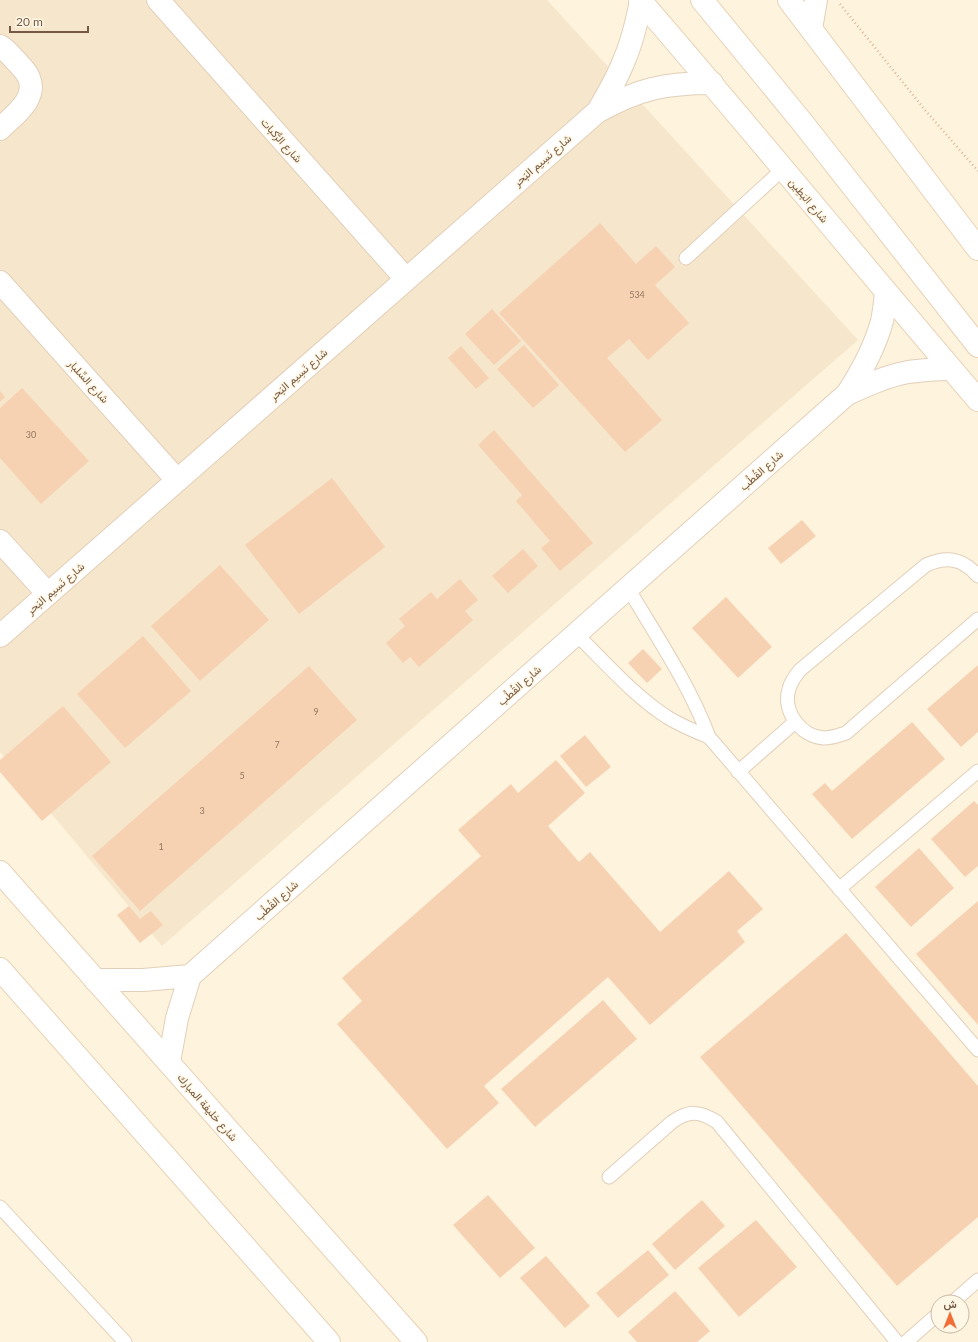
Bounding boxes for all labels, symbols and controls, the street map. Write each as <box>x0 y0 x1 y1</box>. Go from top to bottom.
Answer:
scale bar <box>10 8 88 34</box>
text: 20 m <box>16 14 43 29</box>
street label: شارع الرُّكبات <box>257 115 305 166</box>
street label: شارع نَسِيم البَحر <box>510 131 575 191</box>
street label: شارع البَطِين <box>785 175 832 226</box>
house number: 534 <box>629 289 645 300</box>
street label: شارع نَسِيم البَحر <box>266 345 331 405</box>
street label: شارع السِّلبار <box>64 356 112 407</box>
house number: 30 <box>26 429 36 440</box>
street label: شارع القُطُب <box>737 447 787 494</box>
street label: شارع نَسِيم البَحر <box>23 559 88 619</box>
street label: شارع القُطُب <box>495 662 545 709</box>
house number: 9 <box>313 706 319 717</box>
house number: 7 <box>274 739 280 750</box>
house number: 5 <box>239 770 245 781</box>
house number: 3 <box>199 805 205 816</box>
house number: 1 <box>158 841 164 852</box>
street label: شارع القُطُب <box>252 877 302 924</box>
street label: شارع خليفة المبارك <box>174 1071 241 1145</box>
north arrow <box>930 1294 970 1334</box>
text: ش <box>943 1297 957 1311</box>

